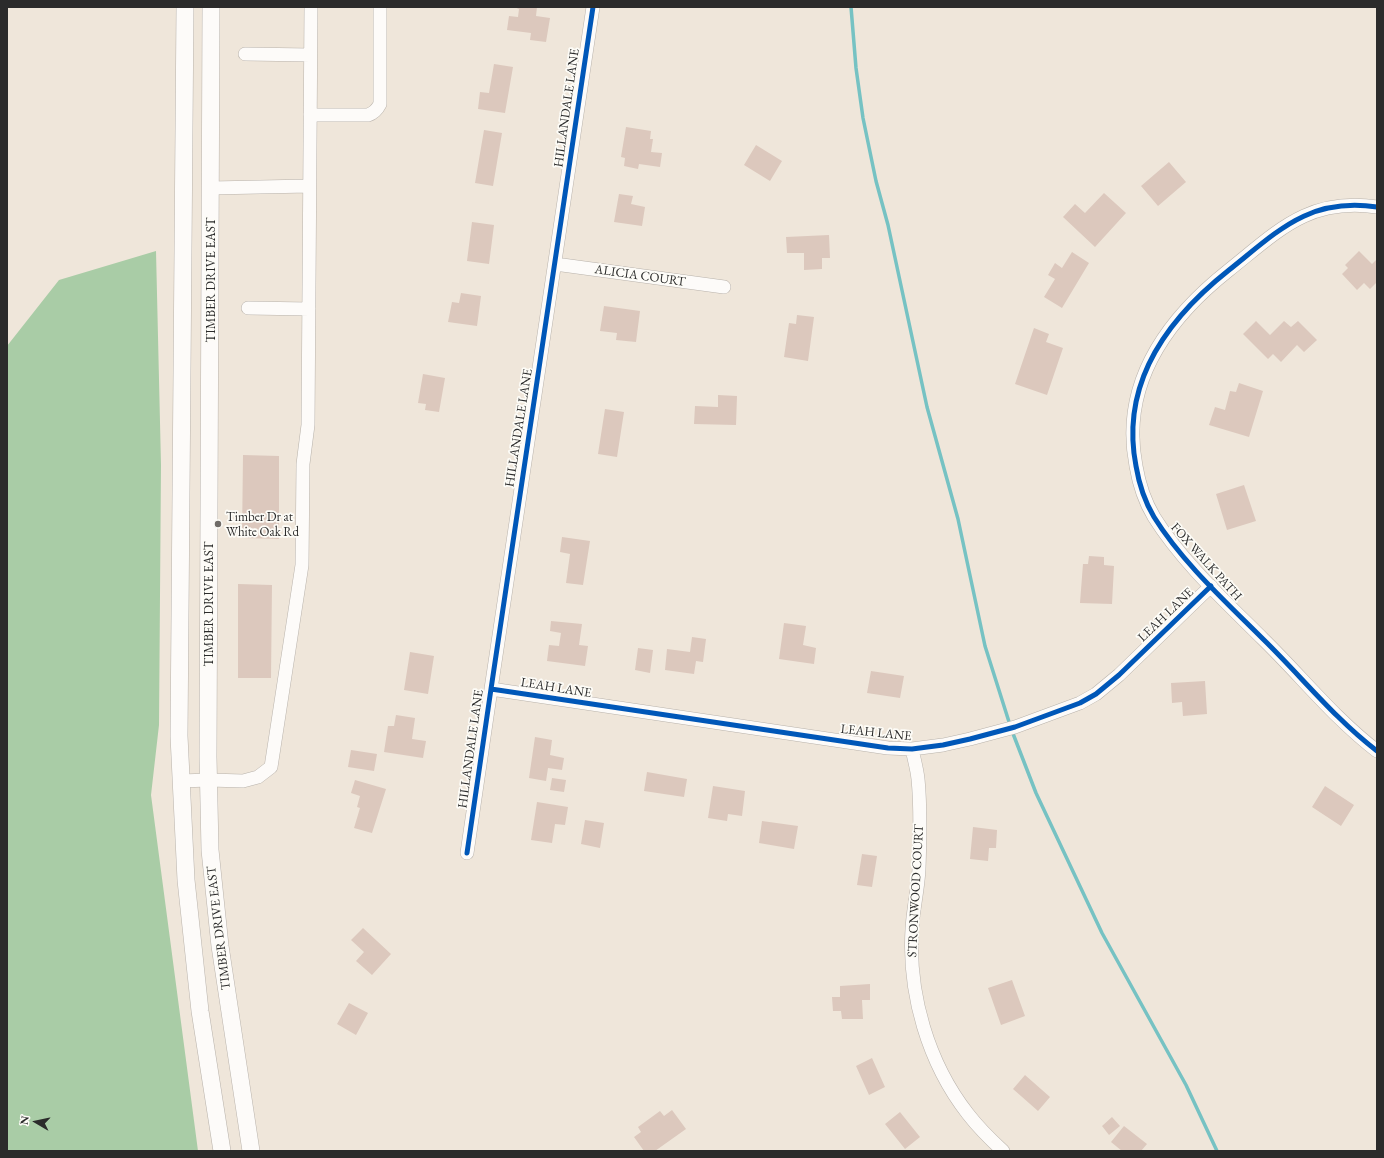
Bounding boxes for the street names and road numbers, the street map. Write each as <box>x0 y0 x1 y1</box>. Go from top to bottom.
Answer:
street label: HILLANDALE LANE <box>551 48 583 168</box>
street label: TIMBER DRIVE EAST <box>203 218 219 342</box>
street label: ALICIA COURT <box>594 262 686 290</box>
street label: HILLANDALE LANE <box>502 368 536 488</box>
street label: FOX WALK PATH <box>1167 520 1245 604</box>
street label: TIMBER DRIVE EAST <box>201 542 217 666</box>
street label: LEAH LANE <box>1135 585 1197 645</box>
street label: LEAH LANE <box>520 675 592 701</box>
street label: HILLANDALE LANE <box>455 689 487 809</box>
street label: LEAH LANE <box>840 722 912 744</box>
street label: STRONWOOD COURT <box>905 824 927 958</box>
street label: TIMBER DRIVE EAST <box>204 865 234 991</box>

